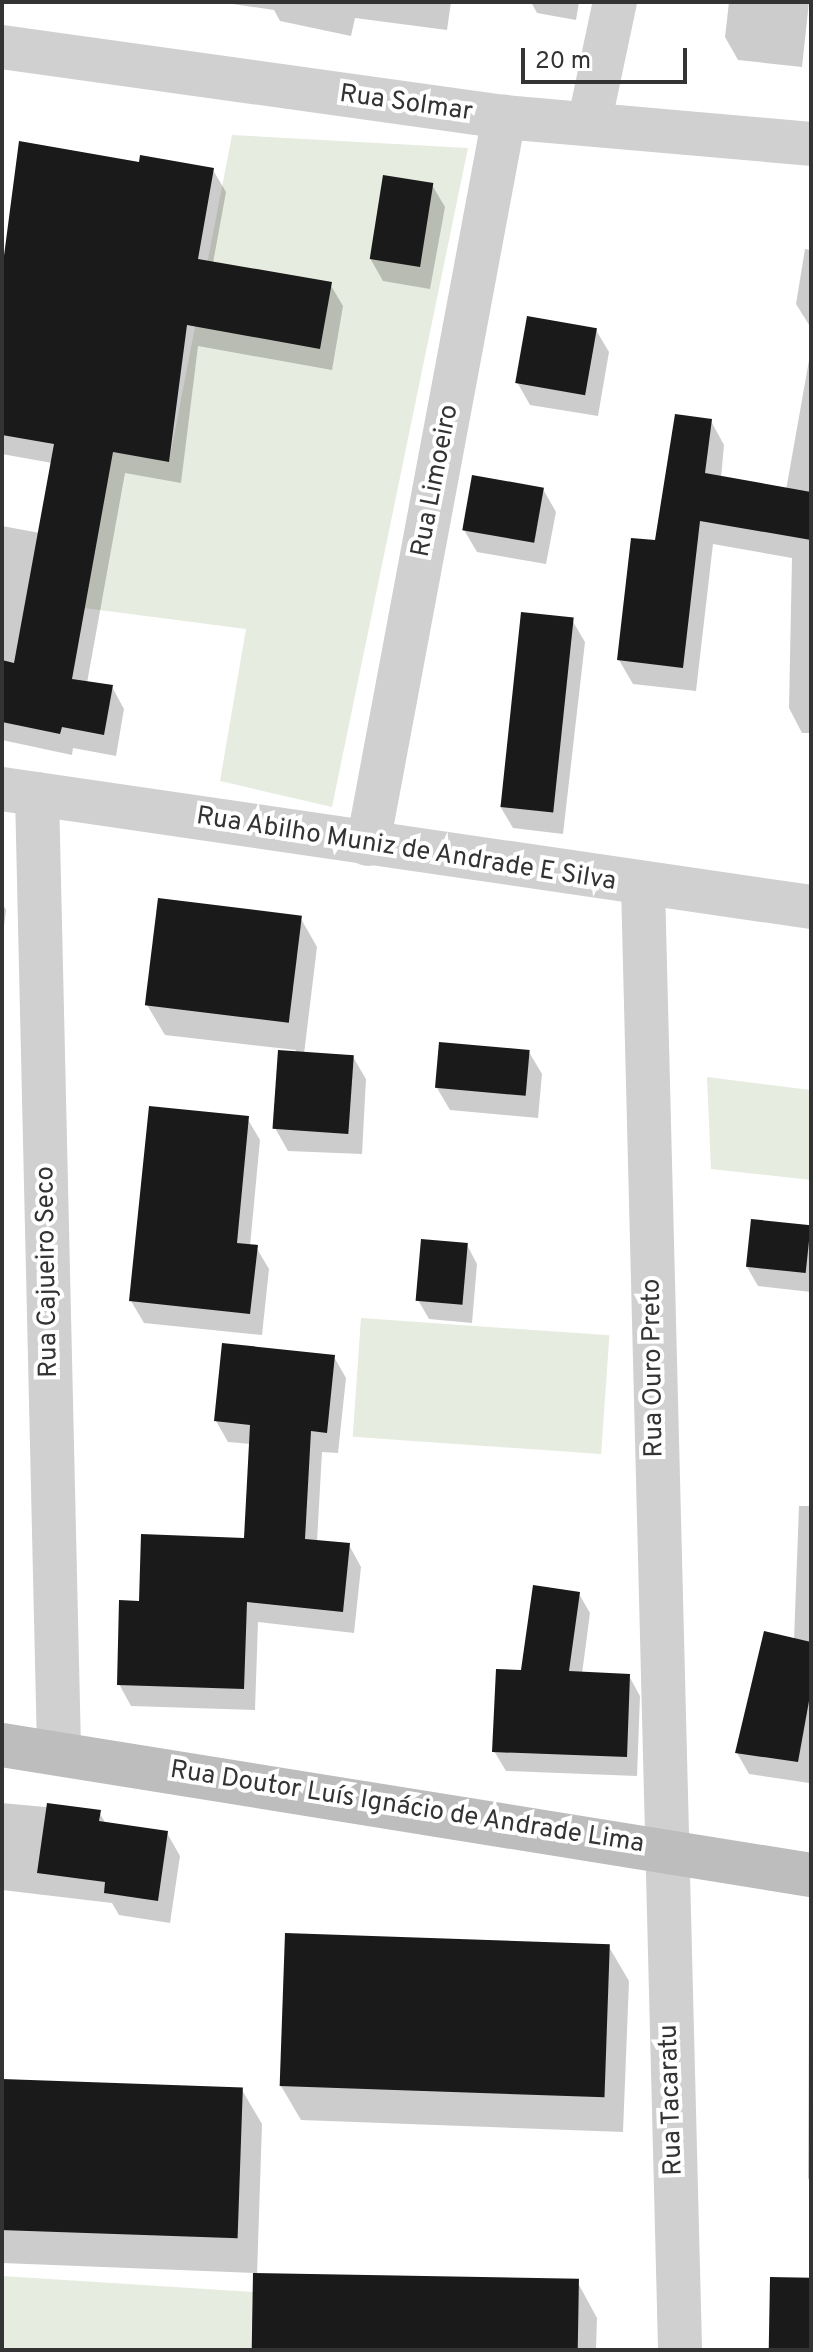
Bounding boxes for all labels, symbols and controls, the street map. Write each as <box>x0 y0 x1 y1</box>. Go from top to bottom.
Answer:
scale bar <box>525 32 691 82</box>
text: 20 m <box>535 47 591 77</box>
street label: Rua Solmar <box>337 79 475 129</box>
street label: Rua Limoeiro <box>406 402 466 560</box>
street label: Rua Abilho Muniz de Andrade E Silva <box>193 801 619 899</box>
street label: Rua Cajueiro Seco <box>31 1166 65 1378</box>
street label: Rua Ouro Preto <box>637 1278 671 1458</box>
street label: Rua Doutor Luís Ignácio de Andrade Lima <box>167 1755 647 1861</box>
street label: Rua Tacaratu <box>654 2023 690 2177</box>

